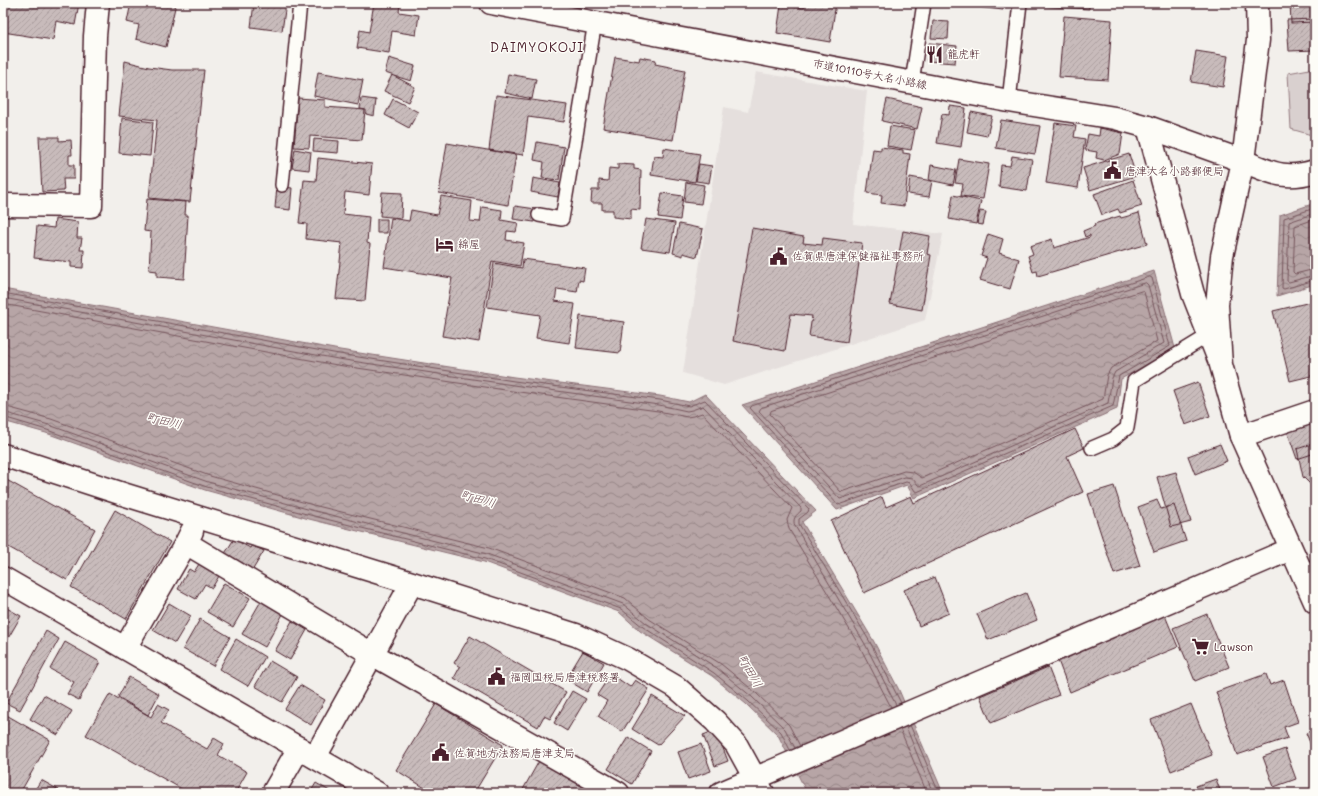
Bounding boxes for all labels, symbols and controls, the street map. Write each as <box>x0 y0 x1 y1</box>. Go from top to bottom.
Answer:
district label: DAIMYOKOJI <box>490 38 584 55</box>
restaurant icon: 龍虎軒 <box>924 44 944 64</box>
place label: 龍虎軒 <box>947 46 980 61</box>
street label: 市道10110号大名小路線 <box>812 55 929 92</box>
public building icon: 唐津大名小路郵便局 <box>1102 161 1122 181</box>
place label: 唐津大名小路郵便局 <box>1125 163 1224 178</box>
hotel icon: 綿屋 <box>435 234 455 254</box>
place label: 綿屋 <box>458 236 480 251</box>
public building icon: 佐賀県唐津保健福祉事務所 <box>769 246 789 266</box>
place label: 佐賀県唐津保健福祉事務所 <box>792 248 924 263</box>
water label: 町田川 <box>145 408 184 432</box>
water label: 町田川 <box>459 486 498 510</box>
supermarket icon: Lawson <box>1191 637 1211 657</box>
place label: Lawson <box>1214 639 1253 654</box>
water label: 町田川 <box>735 651 767 690</box>
public building icon: 福岡国税局唐津税務署 <box>487 667 507 687</box>
place label: 福岡国税局唐津税務署 <box>510 669 620 684</box>
public building icon: 佐賀地方法務局唐津支局 <box>431 743 451 763</box>
place label: 佐賀地方法務局唐津支局 <box>454 745 575 760</box>

